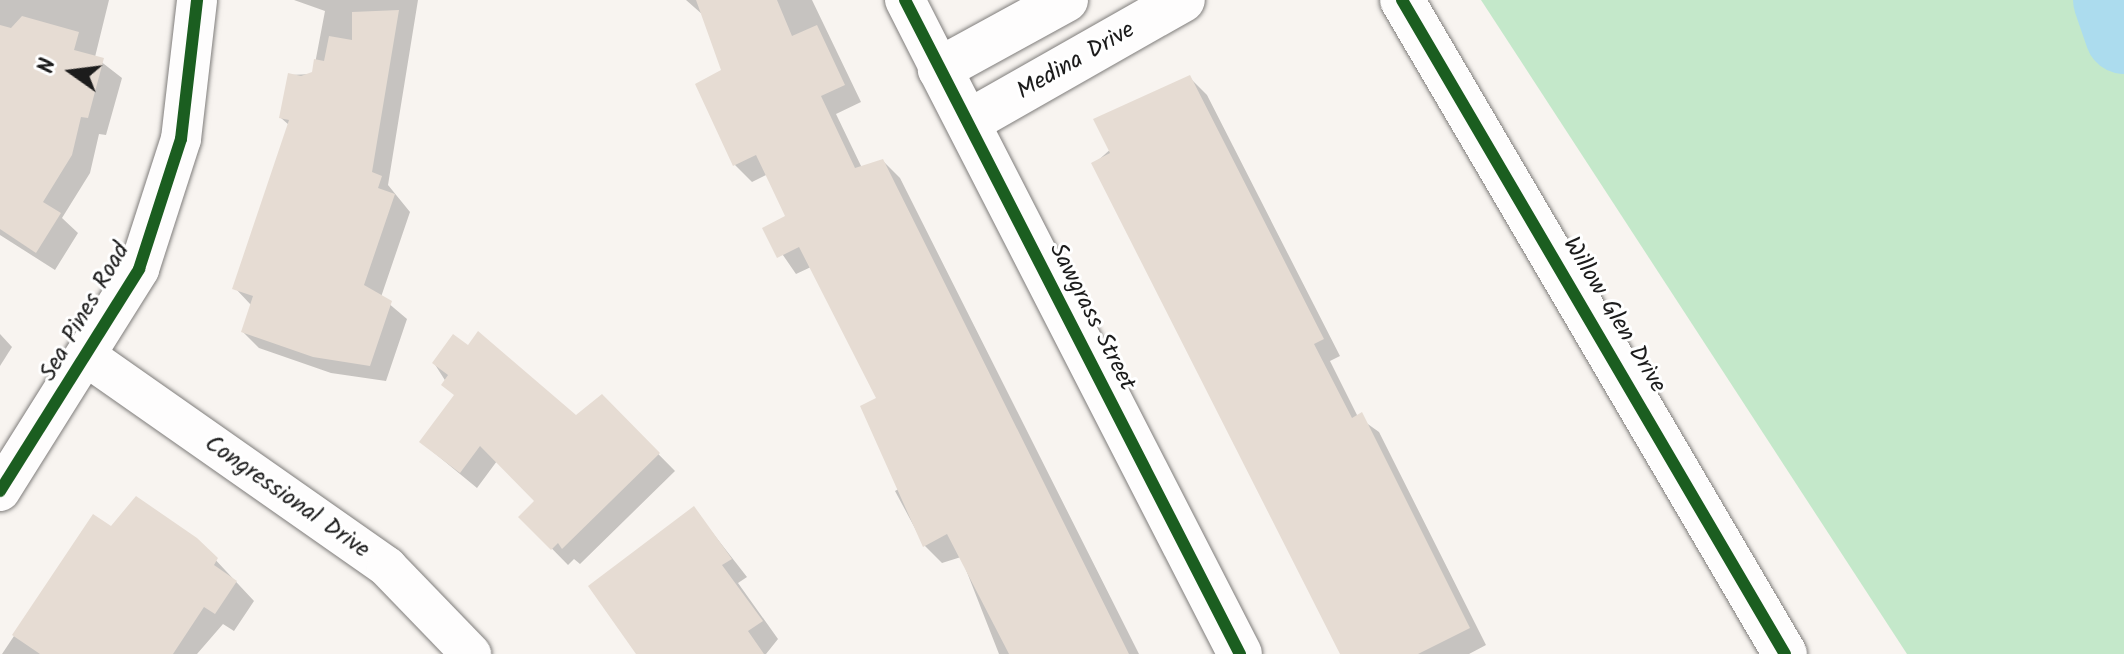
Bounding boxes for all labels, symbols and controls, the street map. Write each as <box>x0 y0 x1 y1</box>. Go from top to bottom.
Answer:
street label: Medina Drive <box>1012 16 1140 106</box>
north arrow <box>32 32 112 112</box>
text: N <box>30 55 67 77</box>
street label: Willow Glen Drive <box>1556 232 1672 398</box>
street label: Sea Pines Road <box>34 238 136 386</box>
street label: Sawgrass Street <box>1042 238 1142 396</box>
street label: Congressional Drive <box>199 429 375 565</box>

